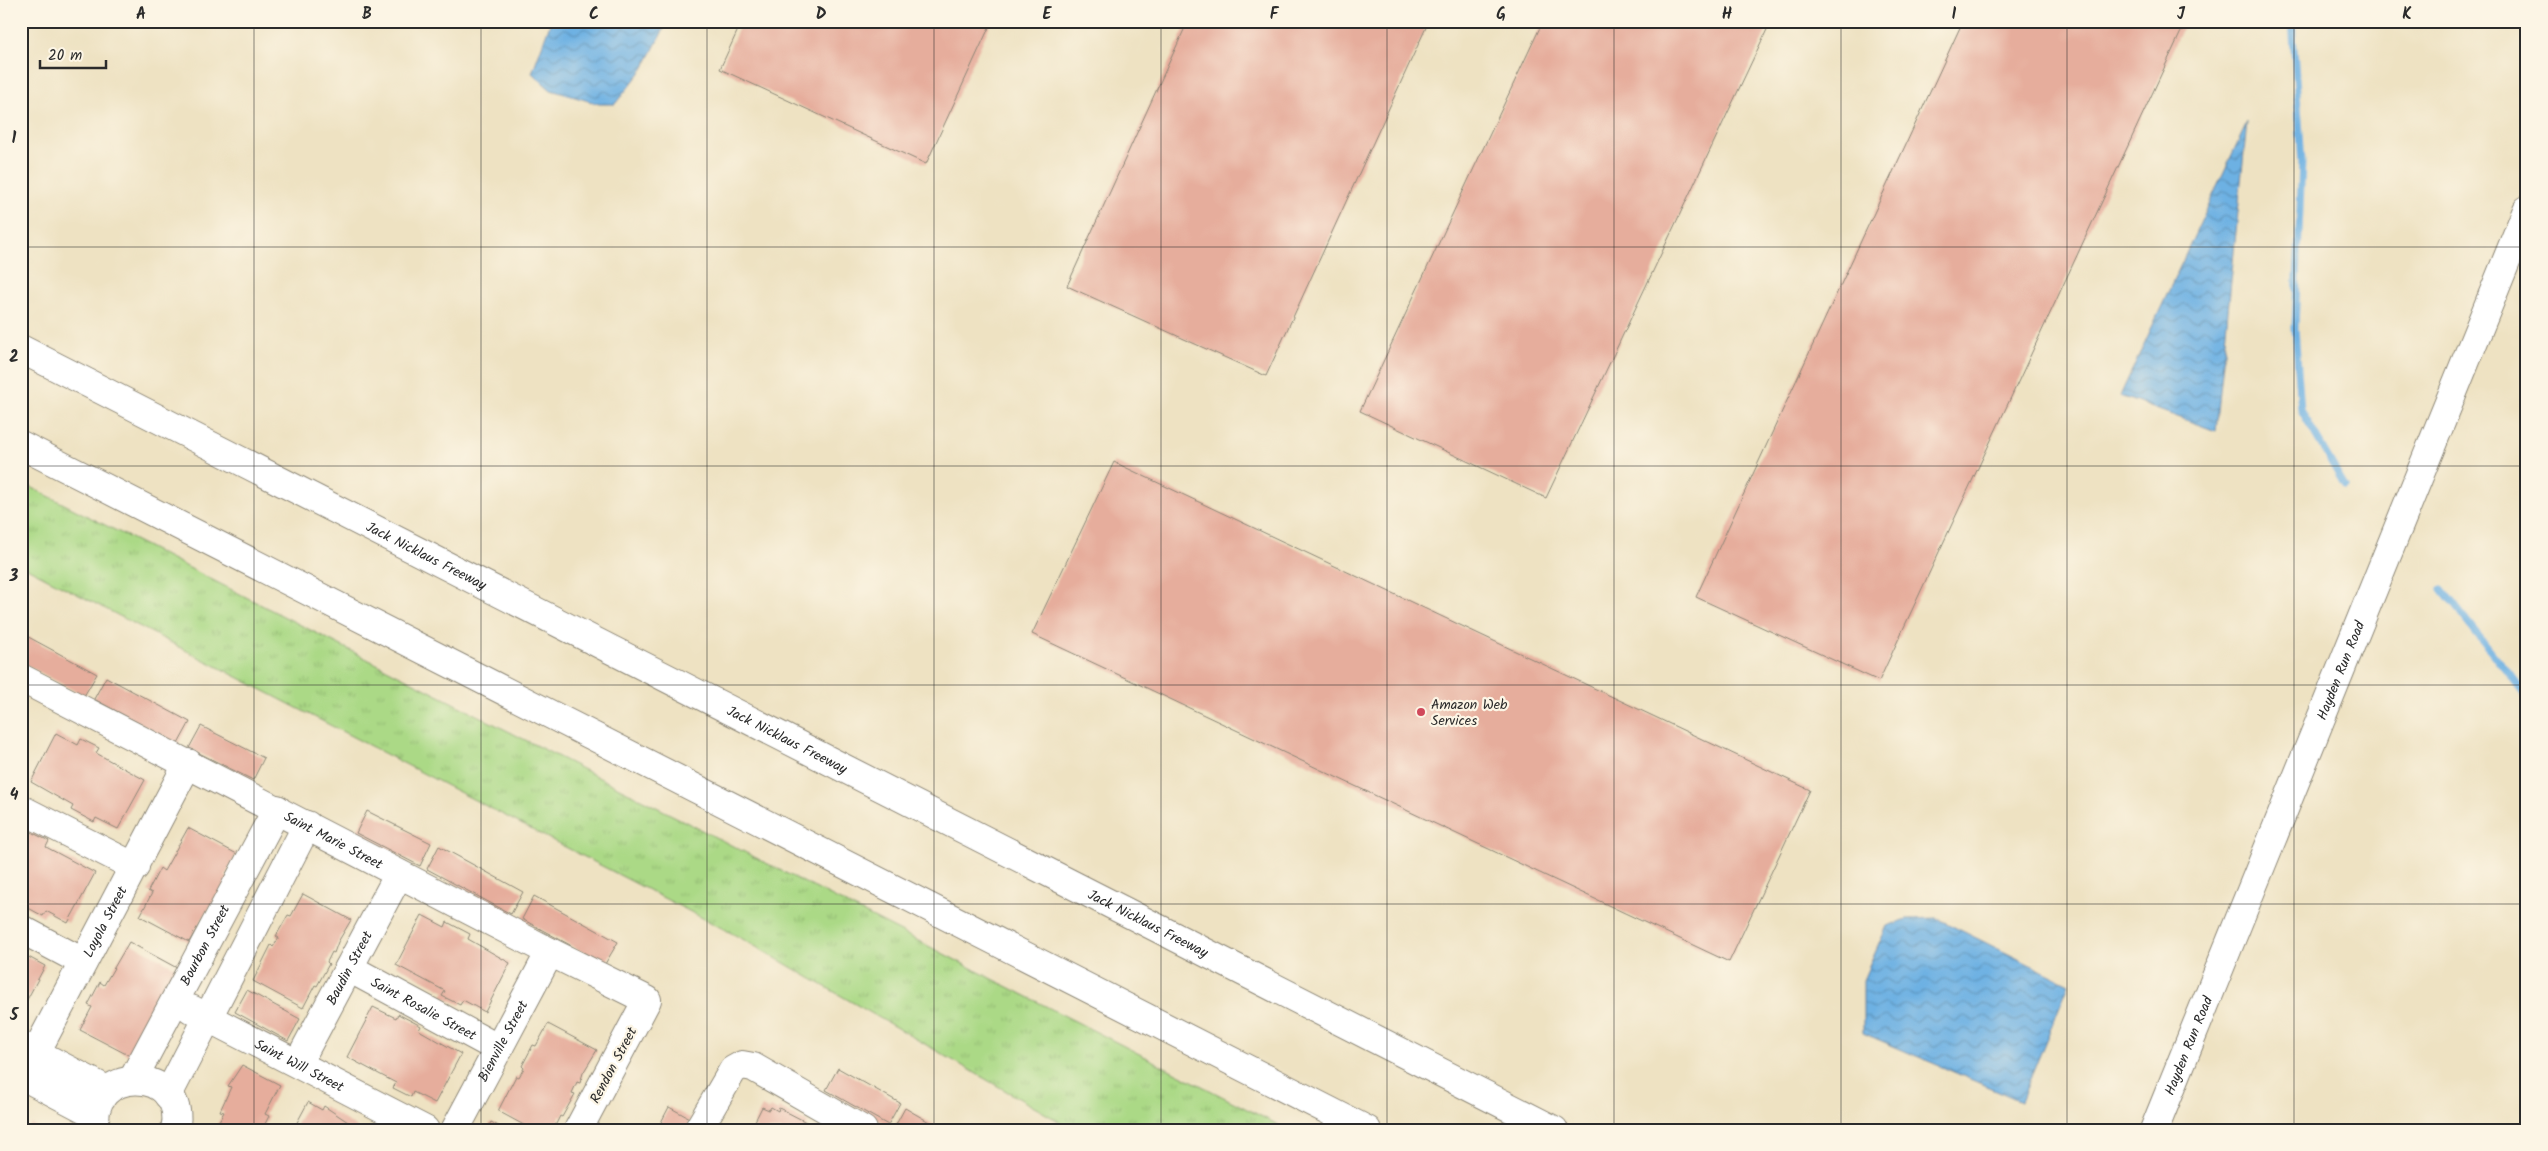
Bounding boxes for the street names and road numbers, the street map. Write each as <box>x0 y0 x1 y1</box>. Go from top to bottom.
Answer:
street label: Jack Nicklaus Freeway <box>362 517 490 597</box>
street label: Hayden Run Road <box>2311 617 2372 724</box>
street label: Jack Nicklaus Freeway <box>723 700 851 780</box>
street label: Saint Marie Street <box>280 806 387 876</box>
street label: Loyola Street <box>78 882 134 962</box>
street label: Jack Nicklaus Freeway <box>1084 884 1212 964</box>
street label: Bourbon Street <box>175 900 236 990</box>
street label: Baudin Street <box>321 927 379 1009</box>
street label: Saint Rosalie Street <box>367 972 481 1047</box>
street label: Hayden Run Road <box>2159 992 2219 1099</box>
street label: Bienville Street <box>473 996 535 1086</box>
street label: Rendon Street <box>584 1023 644 1108</box>
street label: Saint Will Street <box>250 1034 348 1099</box>

